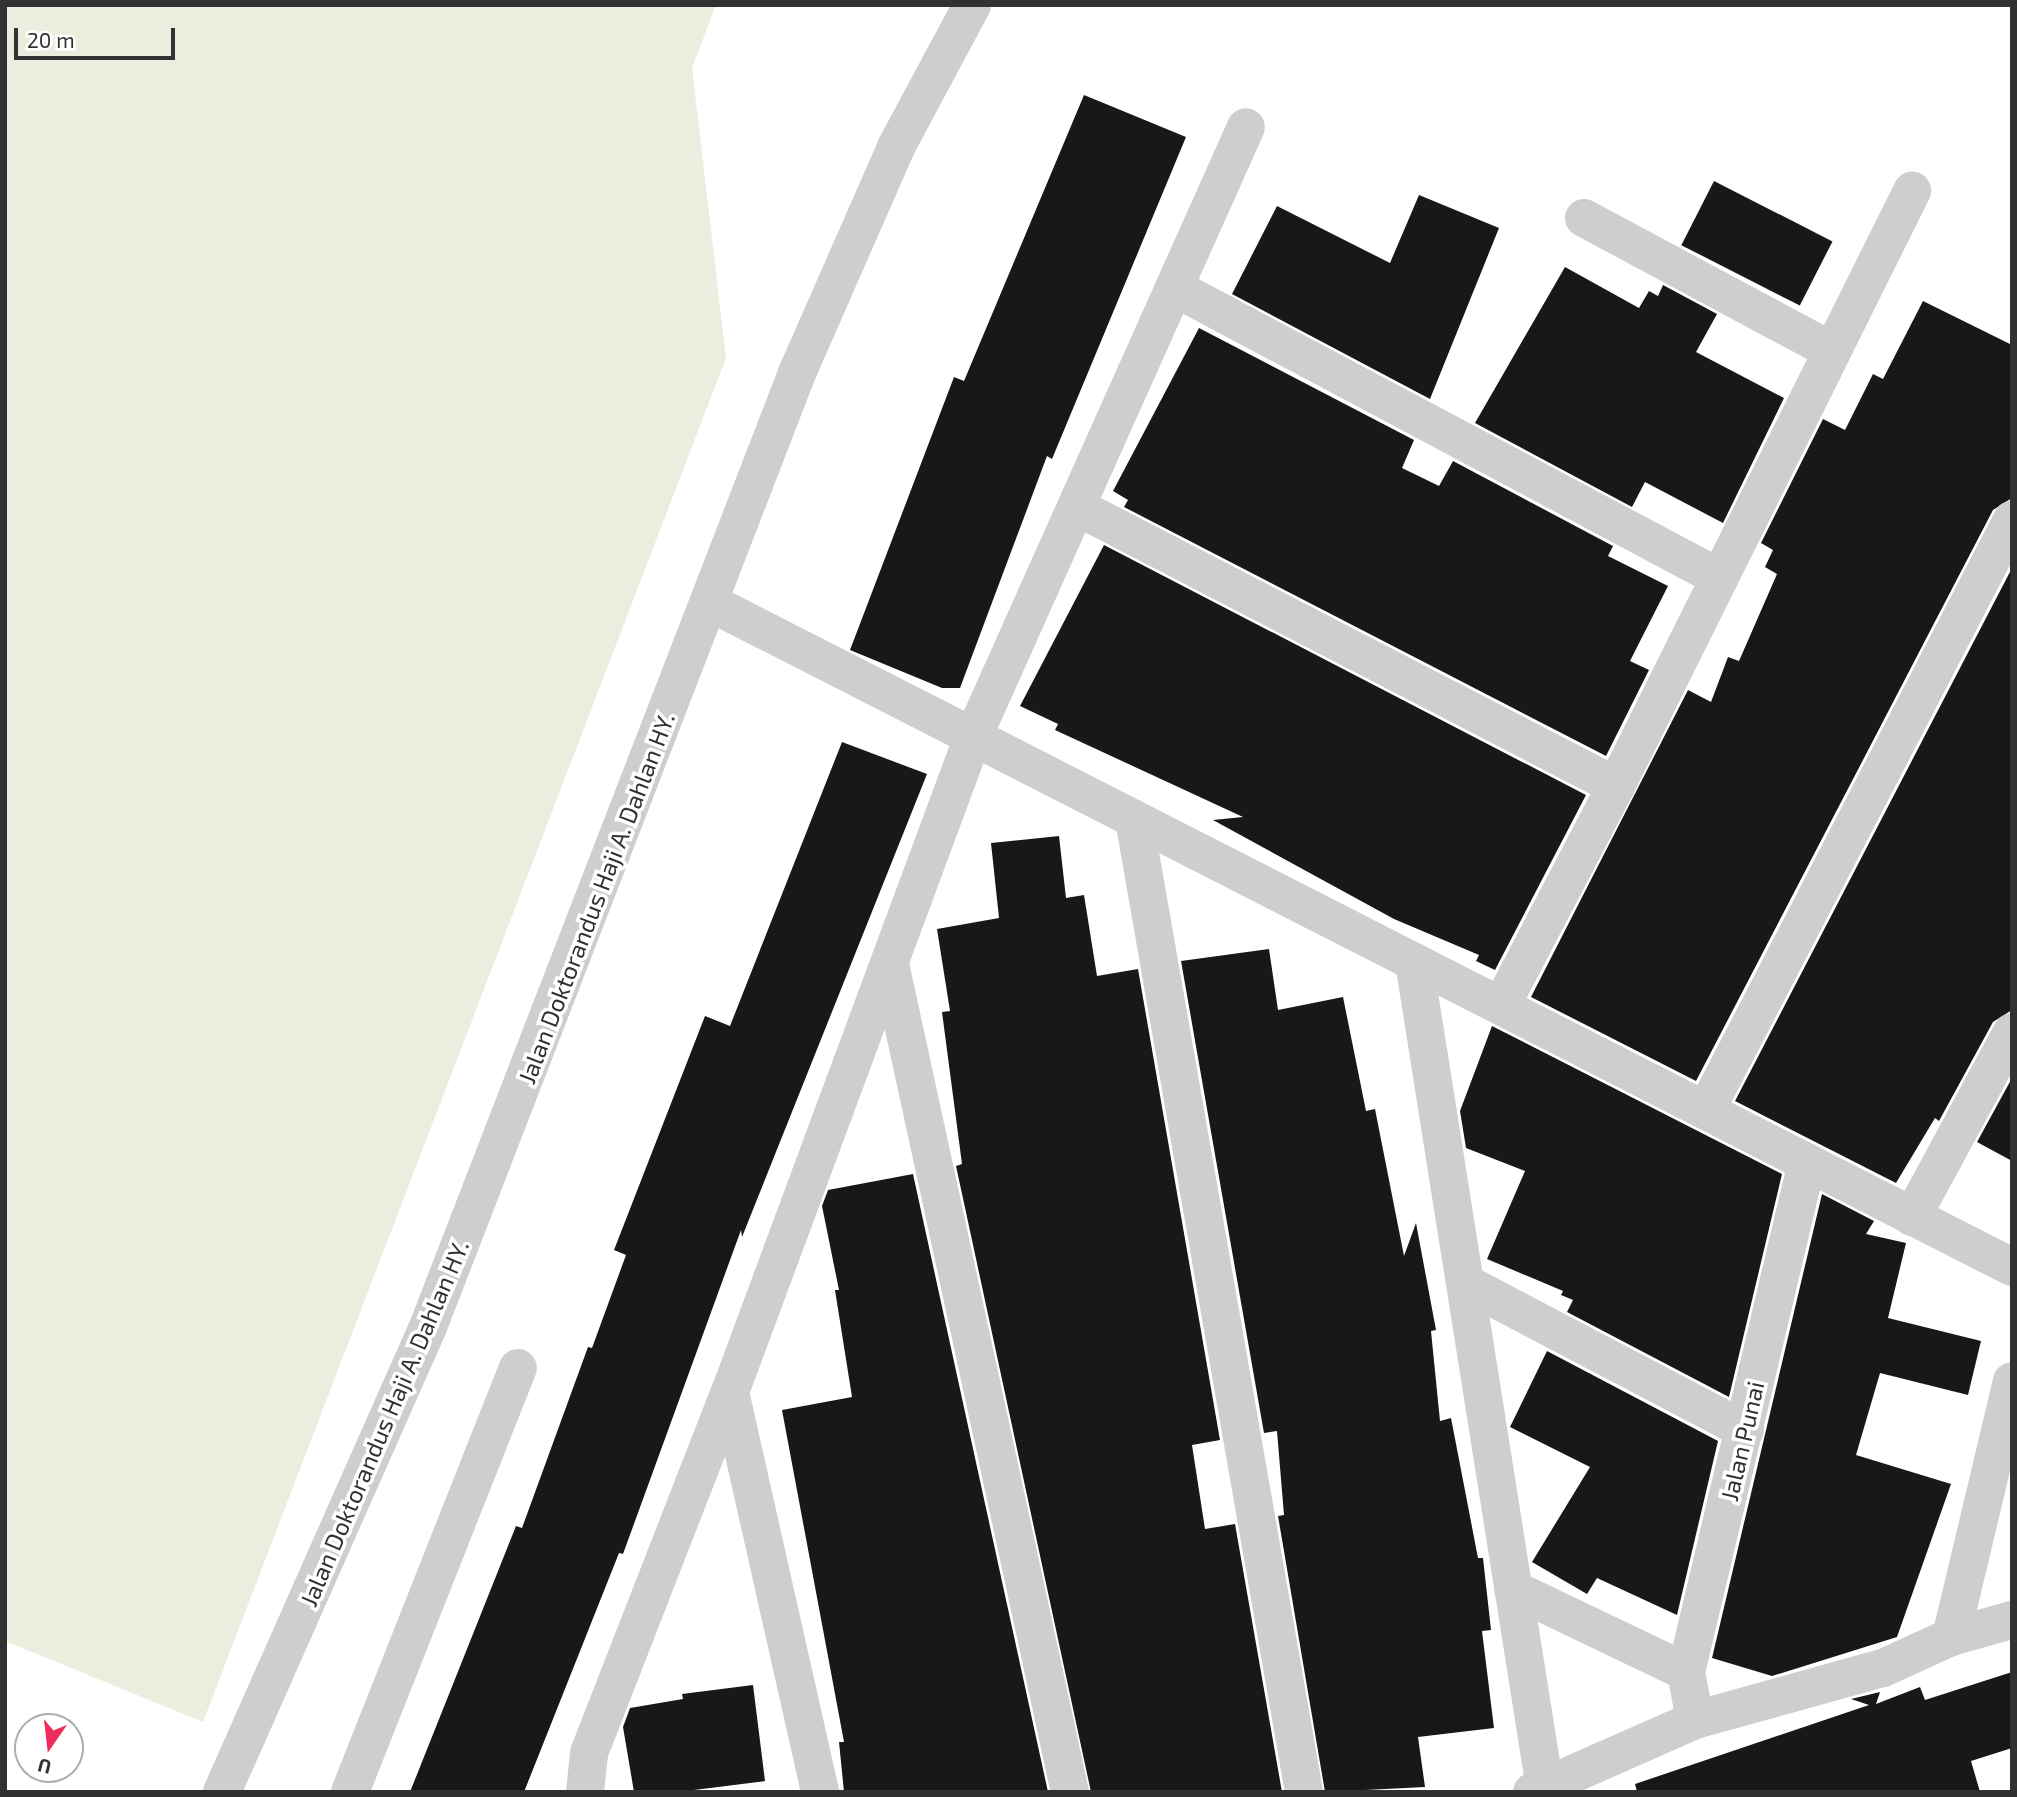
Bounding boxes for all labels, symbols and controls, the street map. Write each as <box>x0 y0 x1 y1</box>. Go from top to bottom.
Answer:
scale bar <box>18 14 178 58</box>
text: 20 m <box>27 27 75 52</box>
street label: Jalan Doktorandus Haji A. Dahlan HY. <box>512 708 680 1088</box>
street label: Jalan Doktorandus Haji A. Dahlan HY. <box>293 1235 475 1611</box>
street label: Jalan Punai <box>1714 1378 1770 1504</box>
north arrow <box>14 1713 84 1783</box>
text: U <box>35 1754 53 1780</box>

